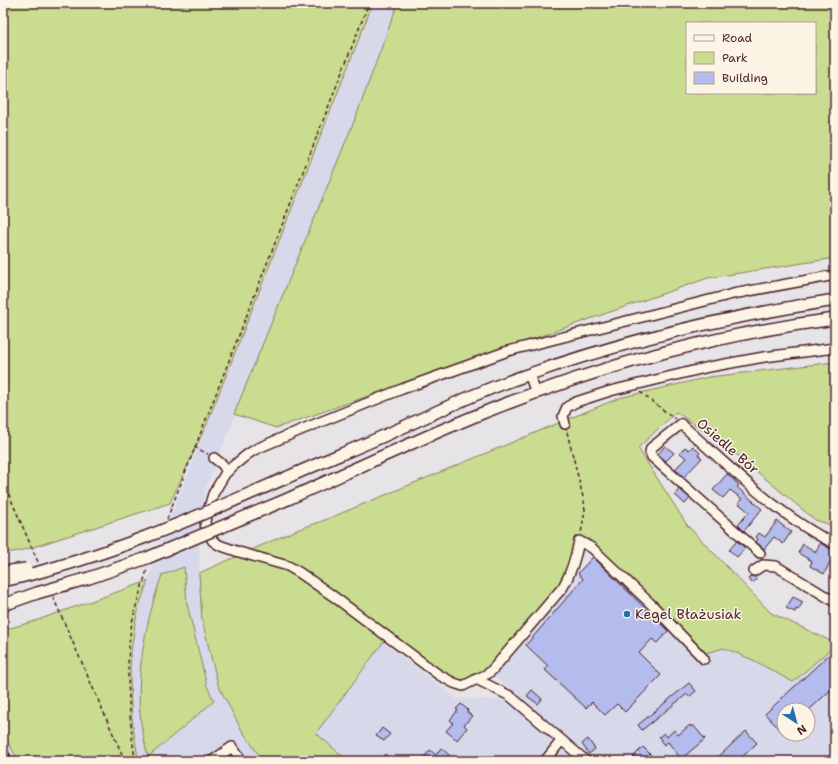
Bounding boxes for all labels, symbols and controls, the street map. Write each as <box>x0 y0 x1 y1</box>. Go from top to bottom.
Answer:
legend <box>686 22 816 94</box>
text: Road <box>722 30 753 46</box>
text: Park <box>722 50 748 66</box>
text: Building <box>722 70 768 86</box>
street label: Osiedle Bór <box>693 414 763 478</box>
place label: Kegel Błażusiak <box>635 605 741 623</box>
marker: Kegel Błażusiak <box>622 609 632 619</box>
north arrow <box>776 702 816 742</box>
text: N <box>793 721 810 738</box>

